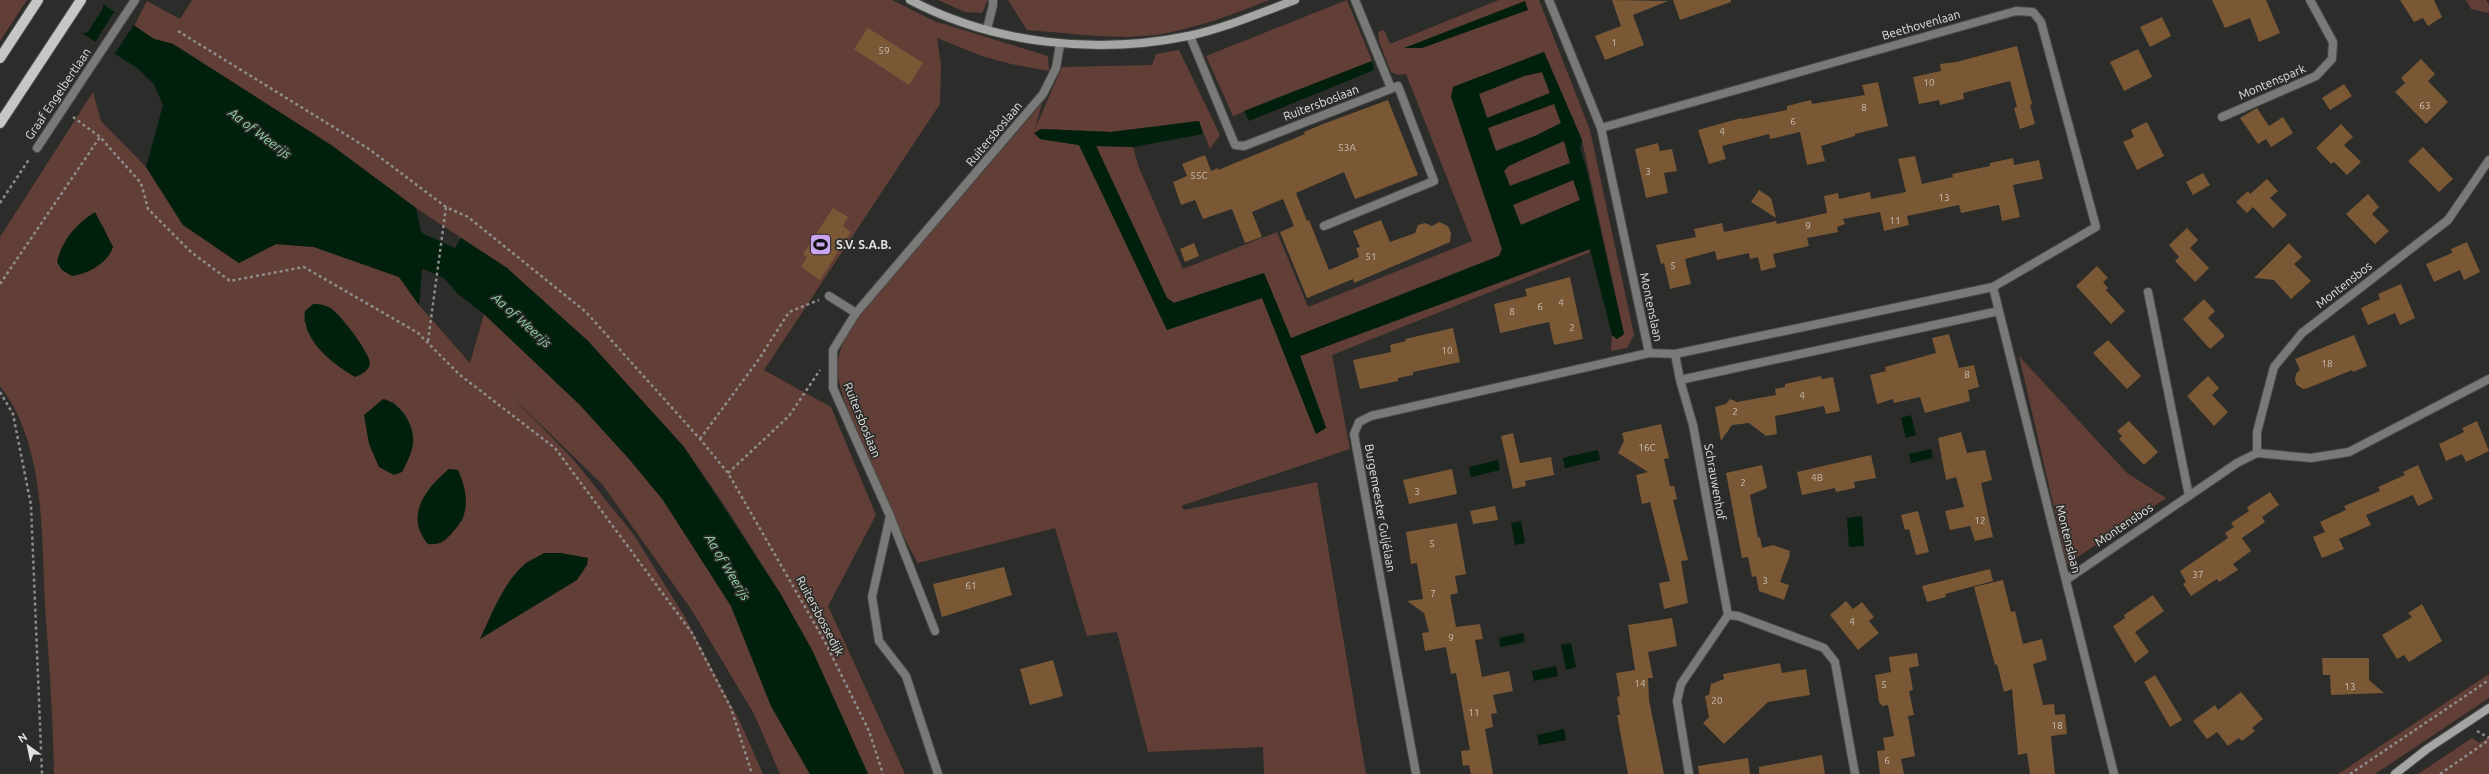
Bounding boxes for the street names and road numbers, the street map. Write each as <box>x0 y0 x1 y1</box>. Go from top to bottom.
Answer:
street label: Beethovenlaan <box>1880 7 1962 42</box>
street label: Graaf Engelbertlaan <box>22 45 93 142</box>
street label: Montenspark <box>2236 62 2307 101</box>
street label: Ruitersboslaan <box>1281 82 1360 123</box>
street label: Ruitersboslaan <box>963 99 1024 168</box>
street label: Montensbos <box>2313 259 2374 310</box>
street label: Montenslaan <box>1638 271 1665 343</box>
street label: Ruitersboslaan <box>841 380 883 459</box>
street label: Burgemeester Guljélaan <box>1363 443 1398 573</box>
street label: Schrauwenhof <box>1702 443 1729 522</box>
street label: Montensbos <box>2092 500 2155 549</box>
street label: Montenslaan <box>2054 503 2083 574</box>
street label: Ruitersbossedijk <box>794 574 847 658</box>

